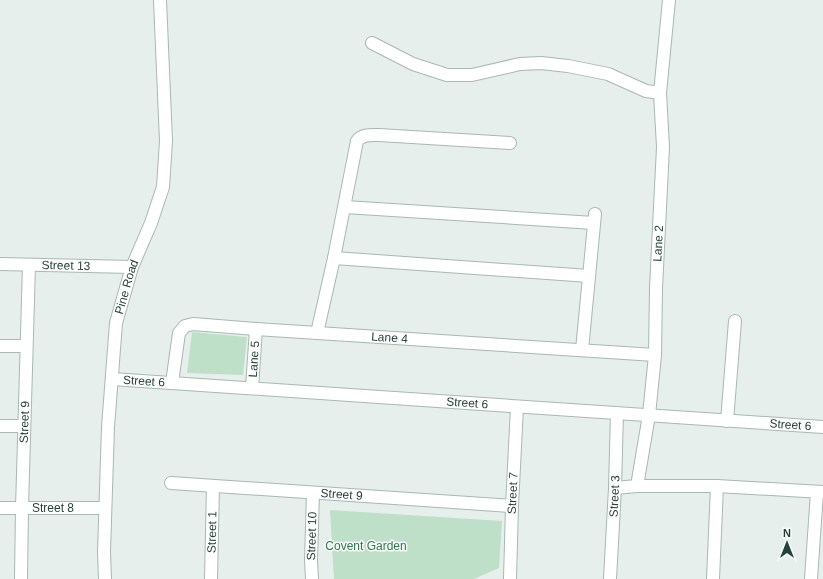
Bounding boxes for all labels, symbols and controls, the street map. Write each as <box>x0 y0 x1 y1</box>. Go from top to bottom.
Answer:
street label: Lane 2 <box>650 224 666 262</box>
street label: Pine Road <box>112 257 141 316</box>
street label: Street 13 <box>41 258 91 273</box>
street label: Lane 4 <box>371 330 409 346</box>
street label: Lane 5 <box>246 340 262 378</box>
street label: Street 6 <box>122 373 166 390</box>
street label: Street 6 <box>446 395 489 411</box>
street label: Street 9 <box>17 400 32 443</box>
street label: Street 6 <box>769 416 812 433</box>
street label: Street 7 <box>505 471 521 514</box>
street label: Street 3 <box>606 475 622 518</box>
street label: Street 9 <box>320 486 363 503</box>
street label: Street 8 <box>32 501 74 515</box>
street label: Street 1 <box>205 510 219 553</box>
street label: Street 10 <box>304 511 319 561</box>
north arrow <box>767 523 807 563</box>
text: N <box>783 527 791 539</box>
park label: Covent Garden <box>325 539 407 553</box>

